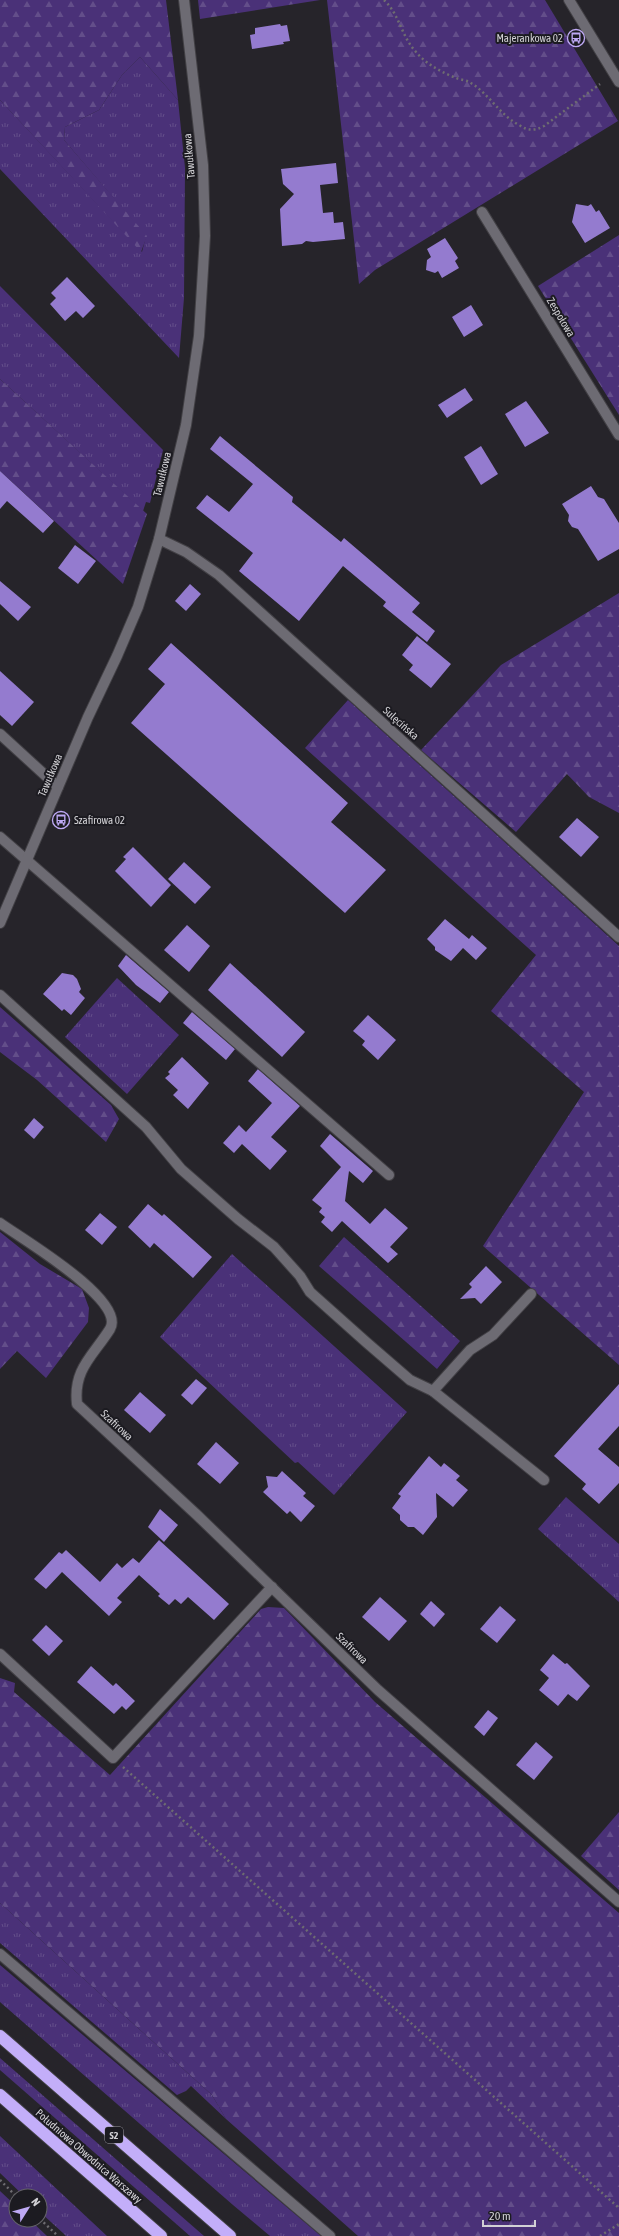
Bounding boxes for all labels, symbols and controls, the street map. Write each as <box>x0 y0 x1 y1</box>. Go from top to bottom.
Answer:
bus stop icon: Majerankowa 02 <box>566 28 586 48</box>
place label: Majerankowa 02 <box>496 32 563 44</box>
street label: Tawułkowa <box>181 133 197 179</box>
street label: Zespołowa <box>545 295 577 339</box>
street label: Tawułkowa <box>151 451 173 497</box>
street label: Sulęcińska <box>381 704 421 742</box>
street label: Tawułkowa <box>36 752 64 798</box>
bus stop icon: Szafirowa 02 <box>51 810 71 830</box>
place label: Szafirowa 02 <box>74 814 125 826</box>
street label: Szafirowa <box>99 1407 135 1443</box>
street label: Szafirowa <box>334 1630 370 1666</box>
street label: Południowa Obwodnica Warszawy <box>33 2107 145 2206</box>
road number: S2 <box>105 2127 123 2143</box>
north arrow <box>8 2188 48 2228</box>
text: N <box>29 2196 43 2208</box>
scale bar <box>483 2202 535 2228</box>
text: 20 m <box>489 2209 511 2223</box>

